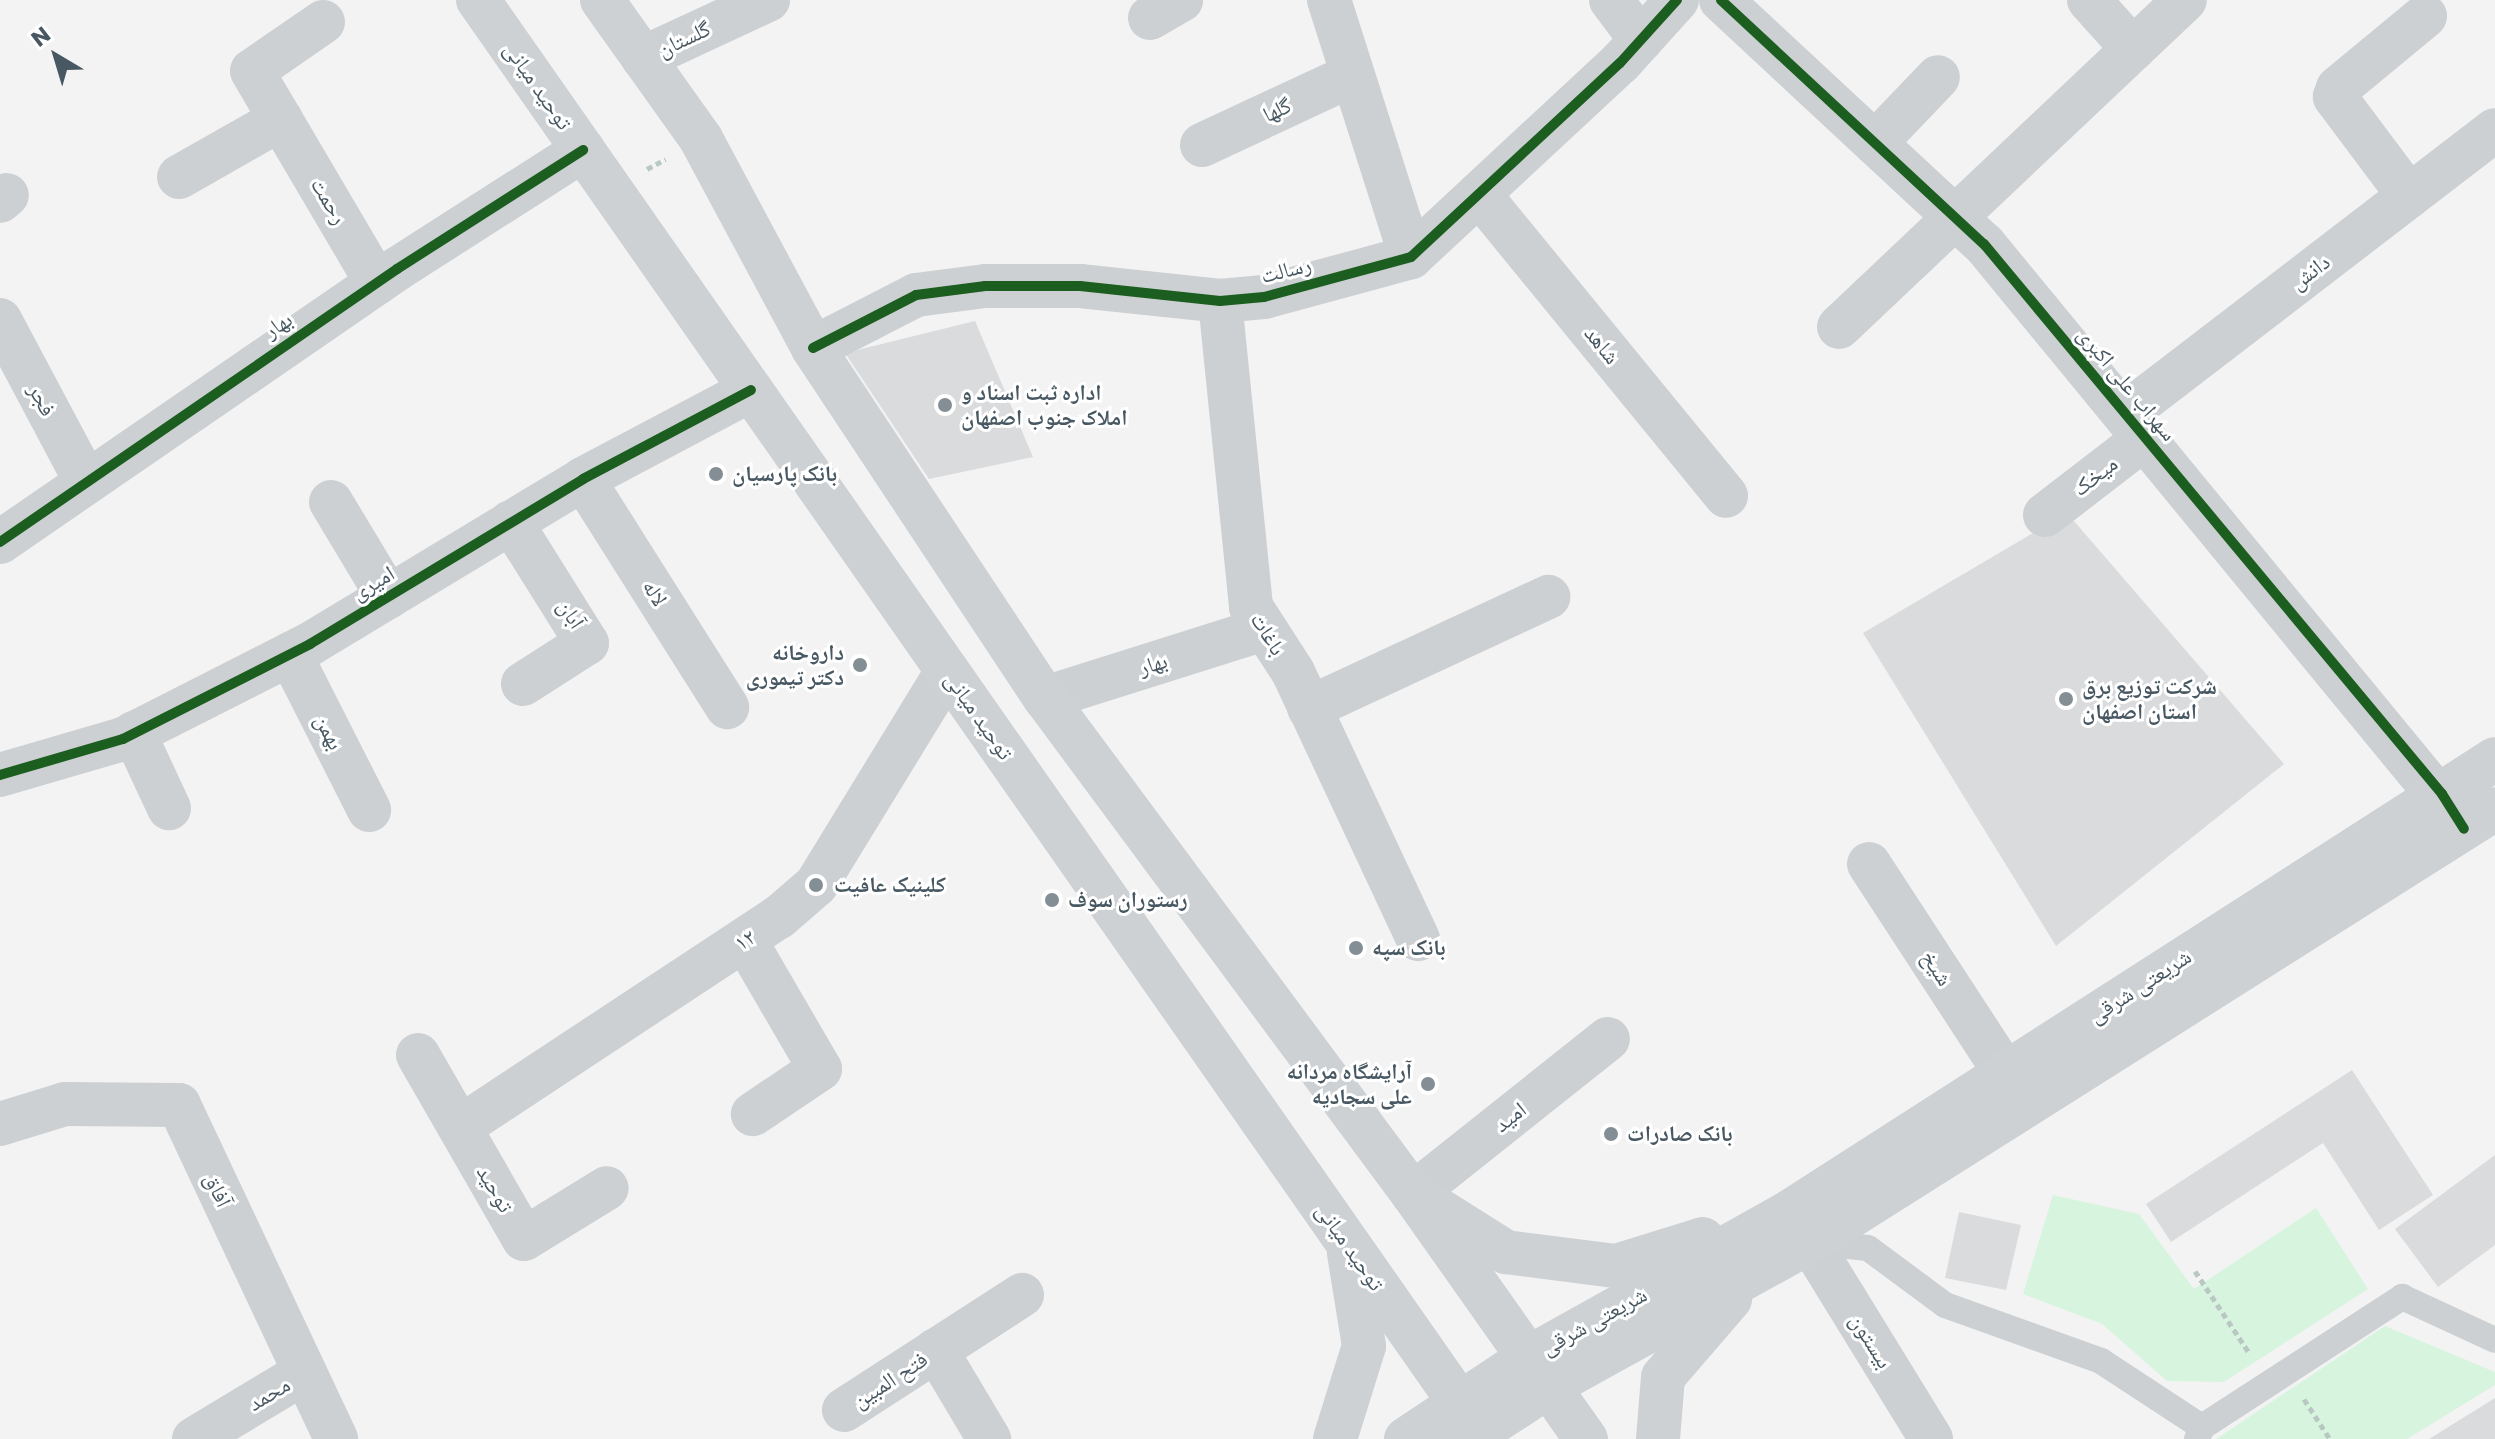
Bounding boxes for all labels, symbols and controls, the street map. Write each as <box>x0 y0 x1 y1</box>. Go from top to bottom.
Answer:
street label: گلستان <box>653 15 715 63</box>
north arrow <box>16 16 96 96</box>
text: N <box>25 19 57 54</box>
street label: توحید میانی <box>498 37 578 135</box>
street label: گلها <box>1259 92 1295 128</box>
street label: رحمت <box>305 173 353 229</box>
street label: دانش <box>2285 249 2335 295</box>
street label: رسالت <box>1258 251 1314 289</box>
street label: بهار <box>259 306 297 344</box>
street label: شاهد <box>1579 321 1625 369</box>
street label: سهراب علی اکبری <box>2072 322 2182 446</box>
street label: فجر <box>23 379 61 421</box>
place label: اداره ثبت اسناد و املاک جنوب اصفهان <box>961 379 1127 430</box>
marker: اداره ثبت اسناد و املاک جنوب اصفهان <box>936 396 954 414</box>
street label: میخک <box>2067 450 2123 502</box>
place label: بانک پارسیان <box>732 461 837 487</box>
marker: بانک پارسیان <box>707 465 725 483</box>
street label: امیری <box>347 560 399 606</box>
street label: لاله <box>637 575 673 611</box>
street label: آبان <box>552 594 590 634</box>
street label: باغات <box>1245 608 1291 660</box>
place label: داروخانه دکتر تیموری <box>746 639 844 690</box>
street label: بهار <box>1136 647 1170 681</box>
marker: داروخانه دکتر تیموری <box>851 656 869 674</box>
street label: توحید میانی <box>939 667 1019 765</box>
place label: شرکت توزیع برق استان اصفهان <box>2082 673 2217 724</box>
marker: شرکت توزیع برق استان اصفهان <box>2057 690 2075 708</box>
street label: بهمن <box>309 710 349 754</box>
place label: کلینیک عافیت <box>834 872 946 898</box>
marker: کلینیک عافیت <box>805 874 827 896</box>
place label: رستوران سوف <box>1068 887 1188 913</box>
marker: رستوران سوف <box>1043 891 1061 909</box>
street label: ۱۲ <box>730 924 760 956</box>
place label: بانک سپه <box>1372 935 1446 961</box>
marker: بانک سپه <box>1347 939 1365 957</box>
street label: شریعتی شرقی <box>2084 943 2196 1029</box>
street label: شیخ <box>1916 945 1958 991</box>
place label: آرایشگاه مردانه علی سجادیه <box>1286 1058 1412 1110</box>
marker: آرایشگاه مردانه علی سجادیه <box>1419 1075 1437 1093</box>
street label: امید <box>1489 1096 1531 1138</box>
place label: بانک صادرات <box>1627 1121 1733 1147</box>
marker: بانک صادرات <box>1602 1125 1620 1143</box>
street label: توحید <box>471 1161 519 1217</box>
street label: آفاق <box>199 1169 237 1211</box>
street label: توحید میانی <box>1310 1198 1390 1296</box>
street label: شریعتی شرقی <box>1537 1281 1651 1361</box>
street label: بیستون <box>1844 1309 1898 1373</box>
street label: فتح المبین <box>848 1346 932 1414</box>
street label: محمد <box>243 1371 295 1417</box>

